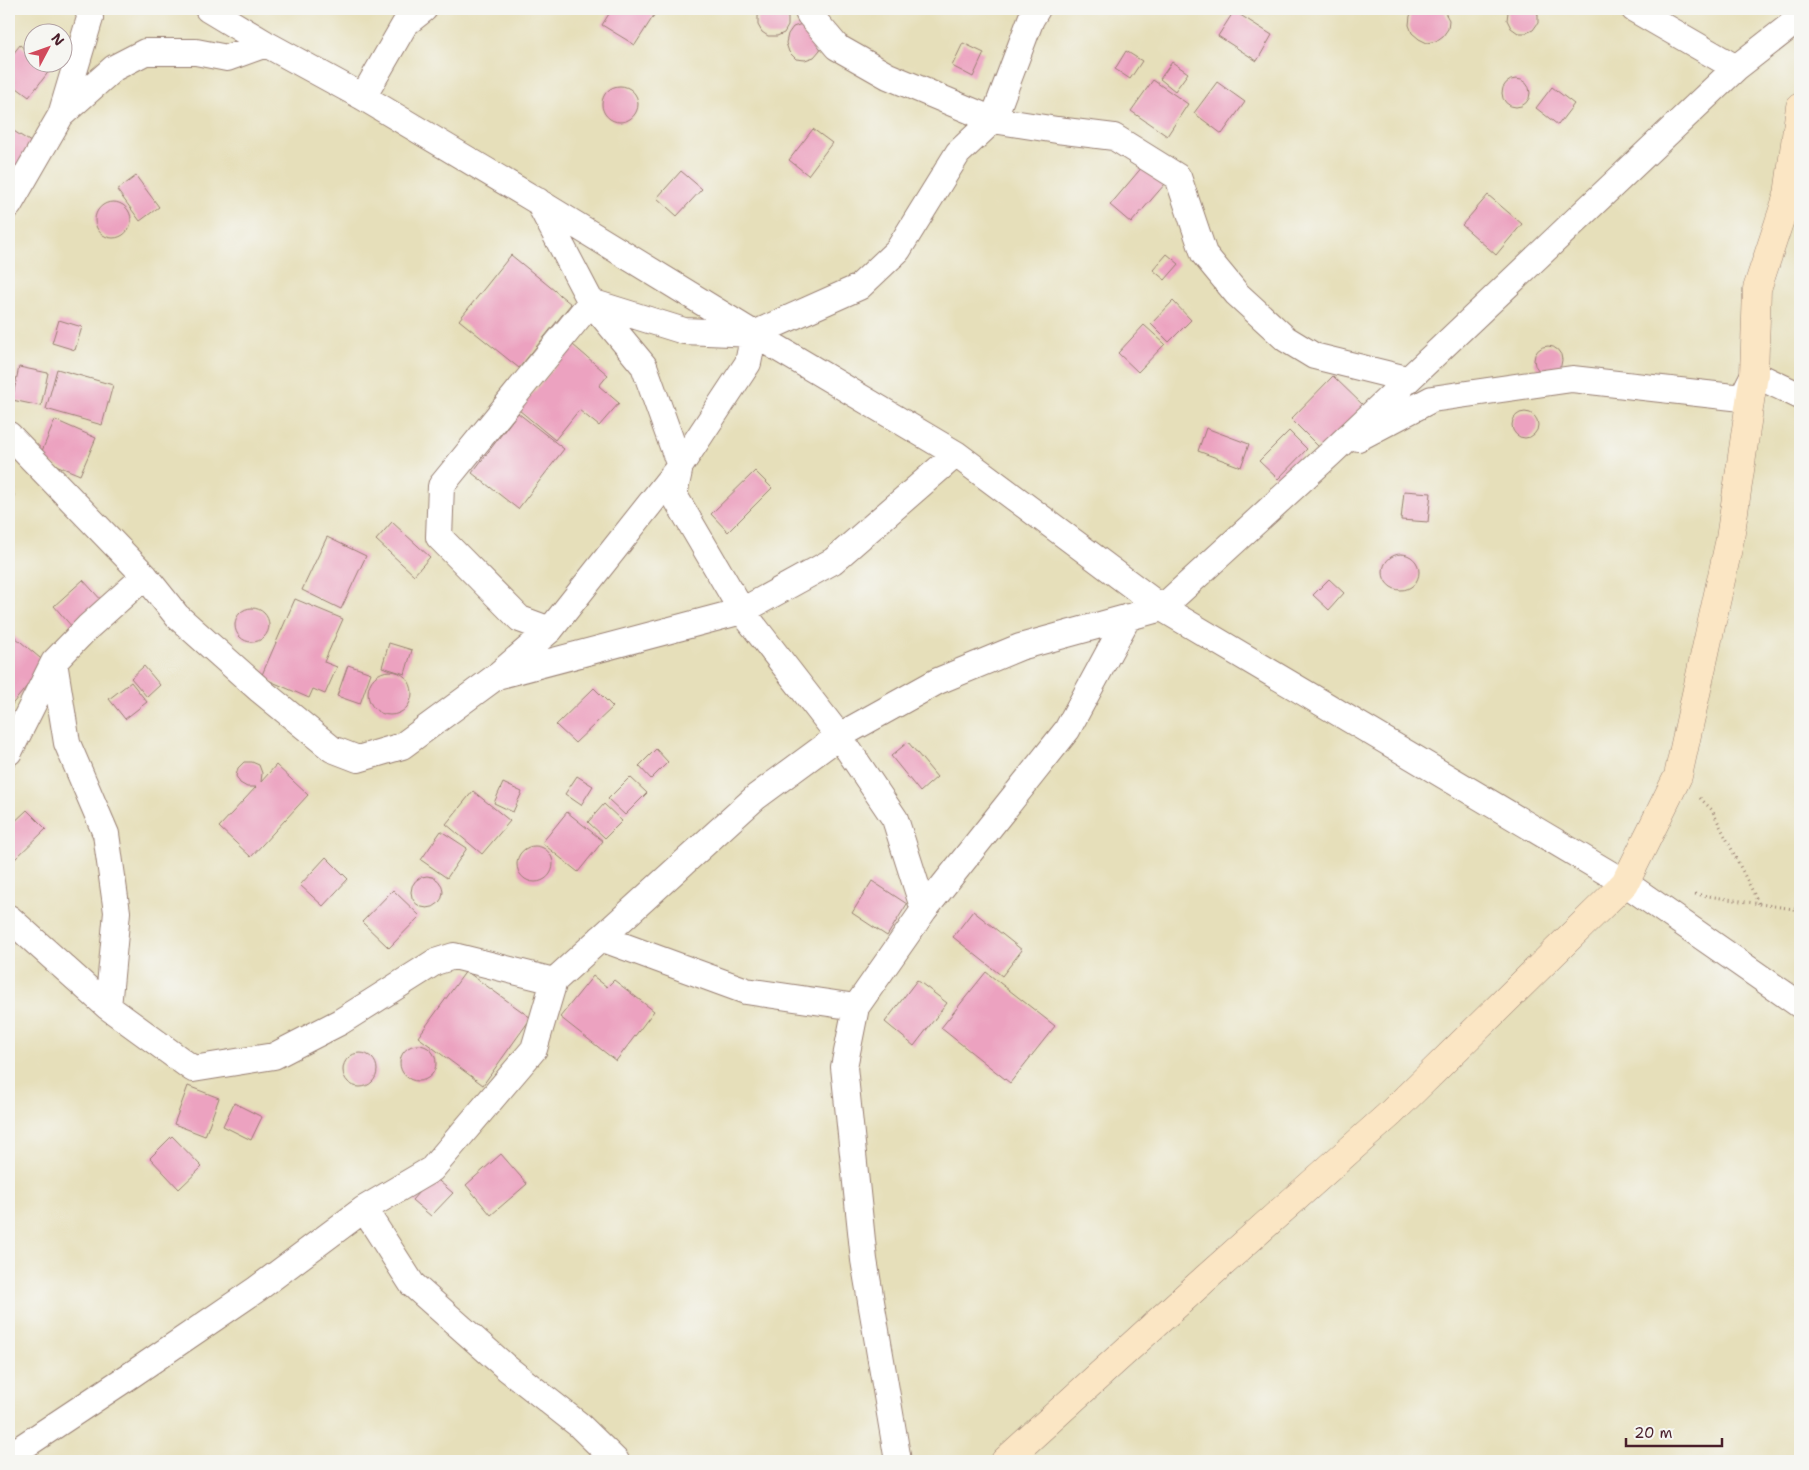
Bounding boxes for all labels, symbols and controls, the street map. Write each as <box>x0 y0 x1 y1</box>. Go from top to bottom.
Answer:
north arrow <box>22 22 72 72</box>
text: N <box>47 29 68 50</box>
scale bar <box>1626 1415 1723 1447</box>
text: 20 m <box>1634 1423 1673 1443</box>

